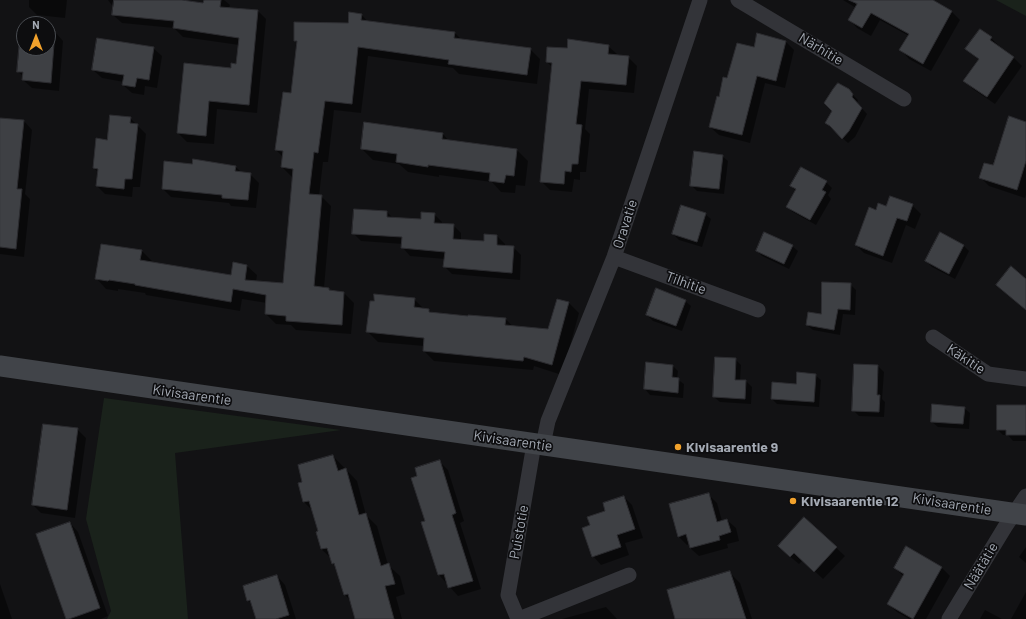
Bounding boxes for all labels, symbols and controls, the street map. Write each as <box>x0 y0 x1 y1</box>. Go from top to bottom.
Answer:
north arrow <box>16 16 56 56</box>
text: N <box>32 18 40 31</box>
street label: Närhitie <box>796 29 846 69</box>
street label: Oravatie <box>609 197 641 251</box>
street label: Tilhitie <box>663 268 709 298</box>
street label: Käkitie <box>944 340 988 378</box>
street label: Kivisaarentie <box>151 381 233 409</box>
street label: Kivisaarentie <box>472 427 554 455</box>
place label: Kivisaarentie 9 <box>686 439 778 455</box>
marker: Kivisaarentie 9 <box>673 442 683 452</box>
street label: Kivisaarentie <box>911 489 993 519</box>
place label: Kivisaarentie 12 <box>801 493 899 509</box>
marker: Kivisaarentie 12 <box>788 496 798 506</box>
street label: Puistotie <box>506 504 532 560</box>
street label: Näätätie <box>960 539 1002 593</box>

